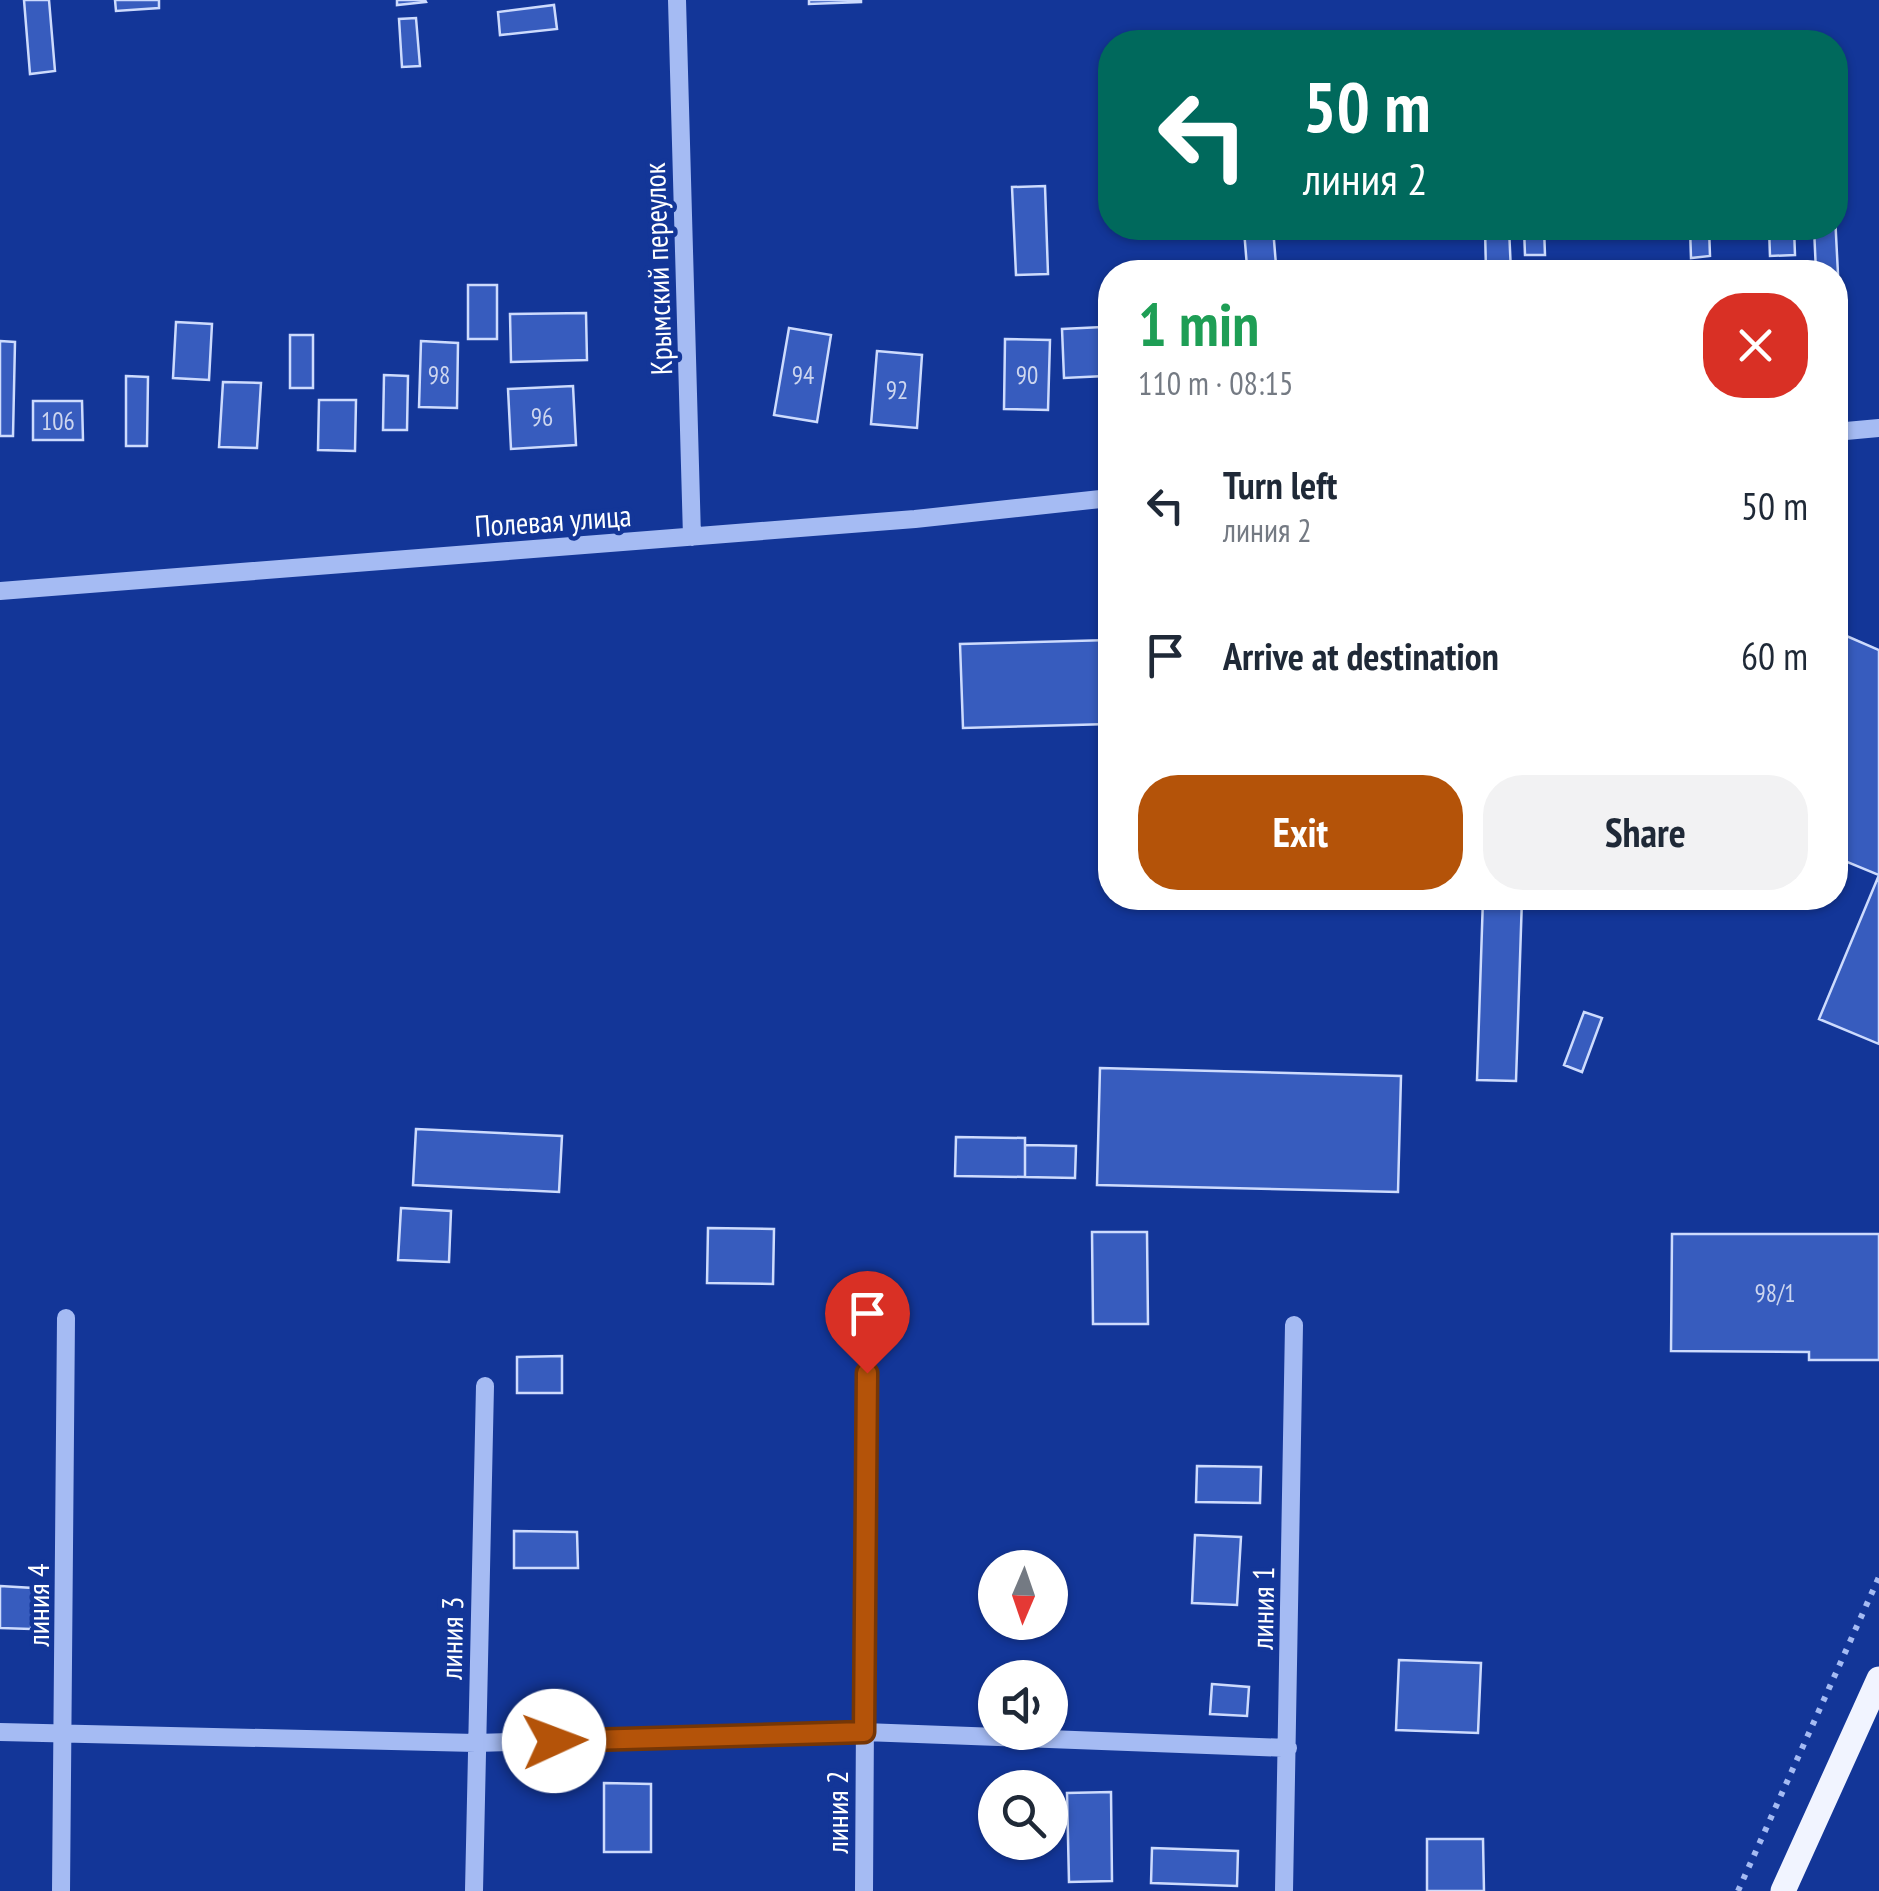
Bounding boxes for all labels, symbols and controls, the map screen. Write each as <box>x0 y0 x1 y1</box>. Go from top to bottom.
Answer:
text: 50 m <box>1303 61 1431 151</box>
icon: left <box>1138 70 1268 200</box>
text: линия 2 <box>1303 149 1428 207</box>
street label: Крымский переулок <box>634 162 680 376</box>
text: 1 min <box>1138 285 1259 363</box>
button: close <box>1703 293 1808 398</box>
house number: 98 <box>428 359 450 391</box>
house number: 94 <box>792 359 814 391</box>
house number: 90 <box>1016 359 1038 391</box>
text: 110 m · 08:15 <box>1138 362 1293 404</box>
house number: 92 <box>886 374 908 406</box>
house number: 96 <box>531 401 553 433</box>
house number: 106 <box>41 405 75 437</box>
text: Turn left <box>1223 460 1337 509</box>
icon: left <box>1138 478 1193 533</box>
text: 50 m <box>1741 481 1808 530</box>
street label: Полевая улица <box>473 495 633 545</box>
text: линия 2 <box>1223 509 1312 551</box>
icon: arrive <box>1138 628 1193 683</box>
text: Arrive at destination <box>1223 631 1499 680</box>
text: 60 m <box>1741 631 1808 680</box>
button: Exit <box>1138 775 1463 890</box>
button: Share <box>1483 775 1808 890</box>
pin <box>825 1271 910 1374</box>
house number: 98/1 <box>1754 1277 1796 1309</box>
icon: arrive <box>840 1286 895 1341</box>
north arrow <box>978 1550 1068 1640</box>
map controls <box>978 1550 1068 1860</box>
street label: линия 4 <box>18 1563 57 1648</box>
street label: линия 1 <box>1242 1566 1282 1651</box>
street label: линия 3 <box>431 1596 471 1681</box>
button: sound <box>978 1660 1068 1750</box>
position arrow <box>502 1689 606 1793</box>
street label: линия 2 <box>817 1770 856 1855</box>
button: search <box>978 1770 1068 1860</box>

